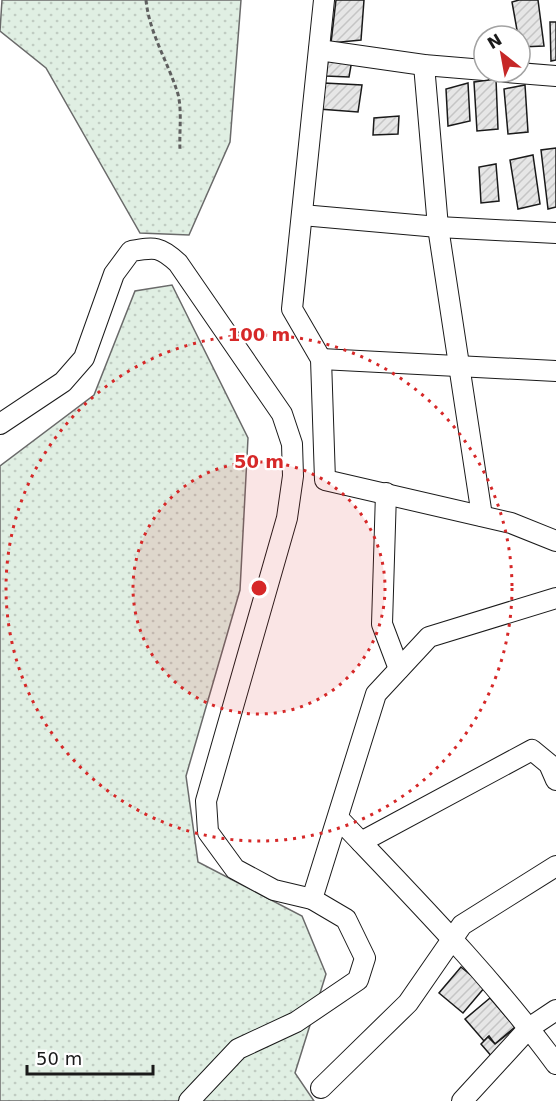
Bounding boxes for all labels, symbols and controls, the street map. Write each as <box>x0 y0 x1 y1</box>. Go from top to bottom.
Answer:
north arrow <box>472 24 532 84</box>
text: N <box>484 30 505 53</box>
text: 100 m <box>228 324 290 345</box>
text: 50 m <box>234 451 284 472</box>
centre of rings <box>249 578 269 598</box>
scale bar <box>27 1038 153 1076</box>
text: 50 m <box>36 1048 82 1069</box>

